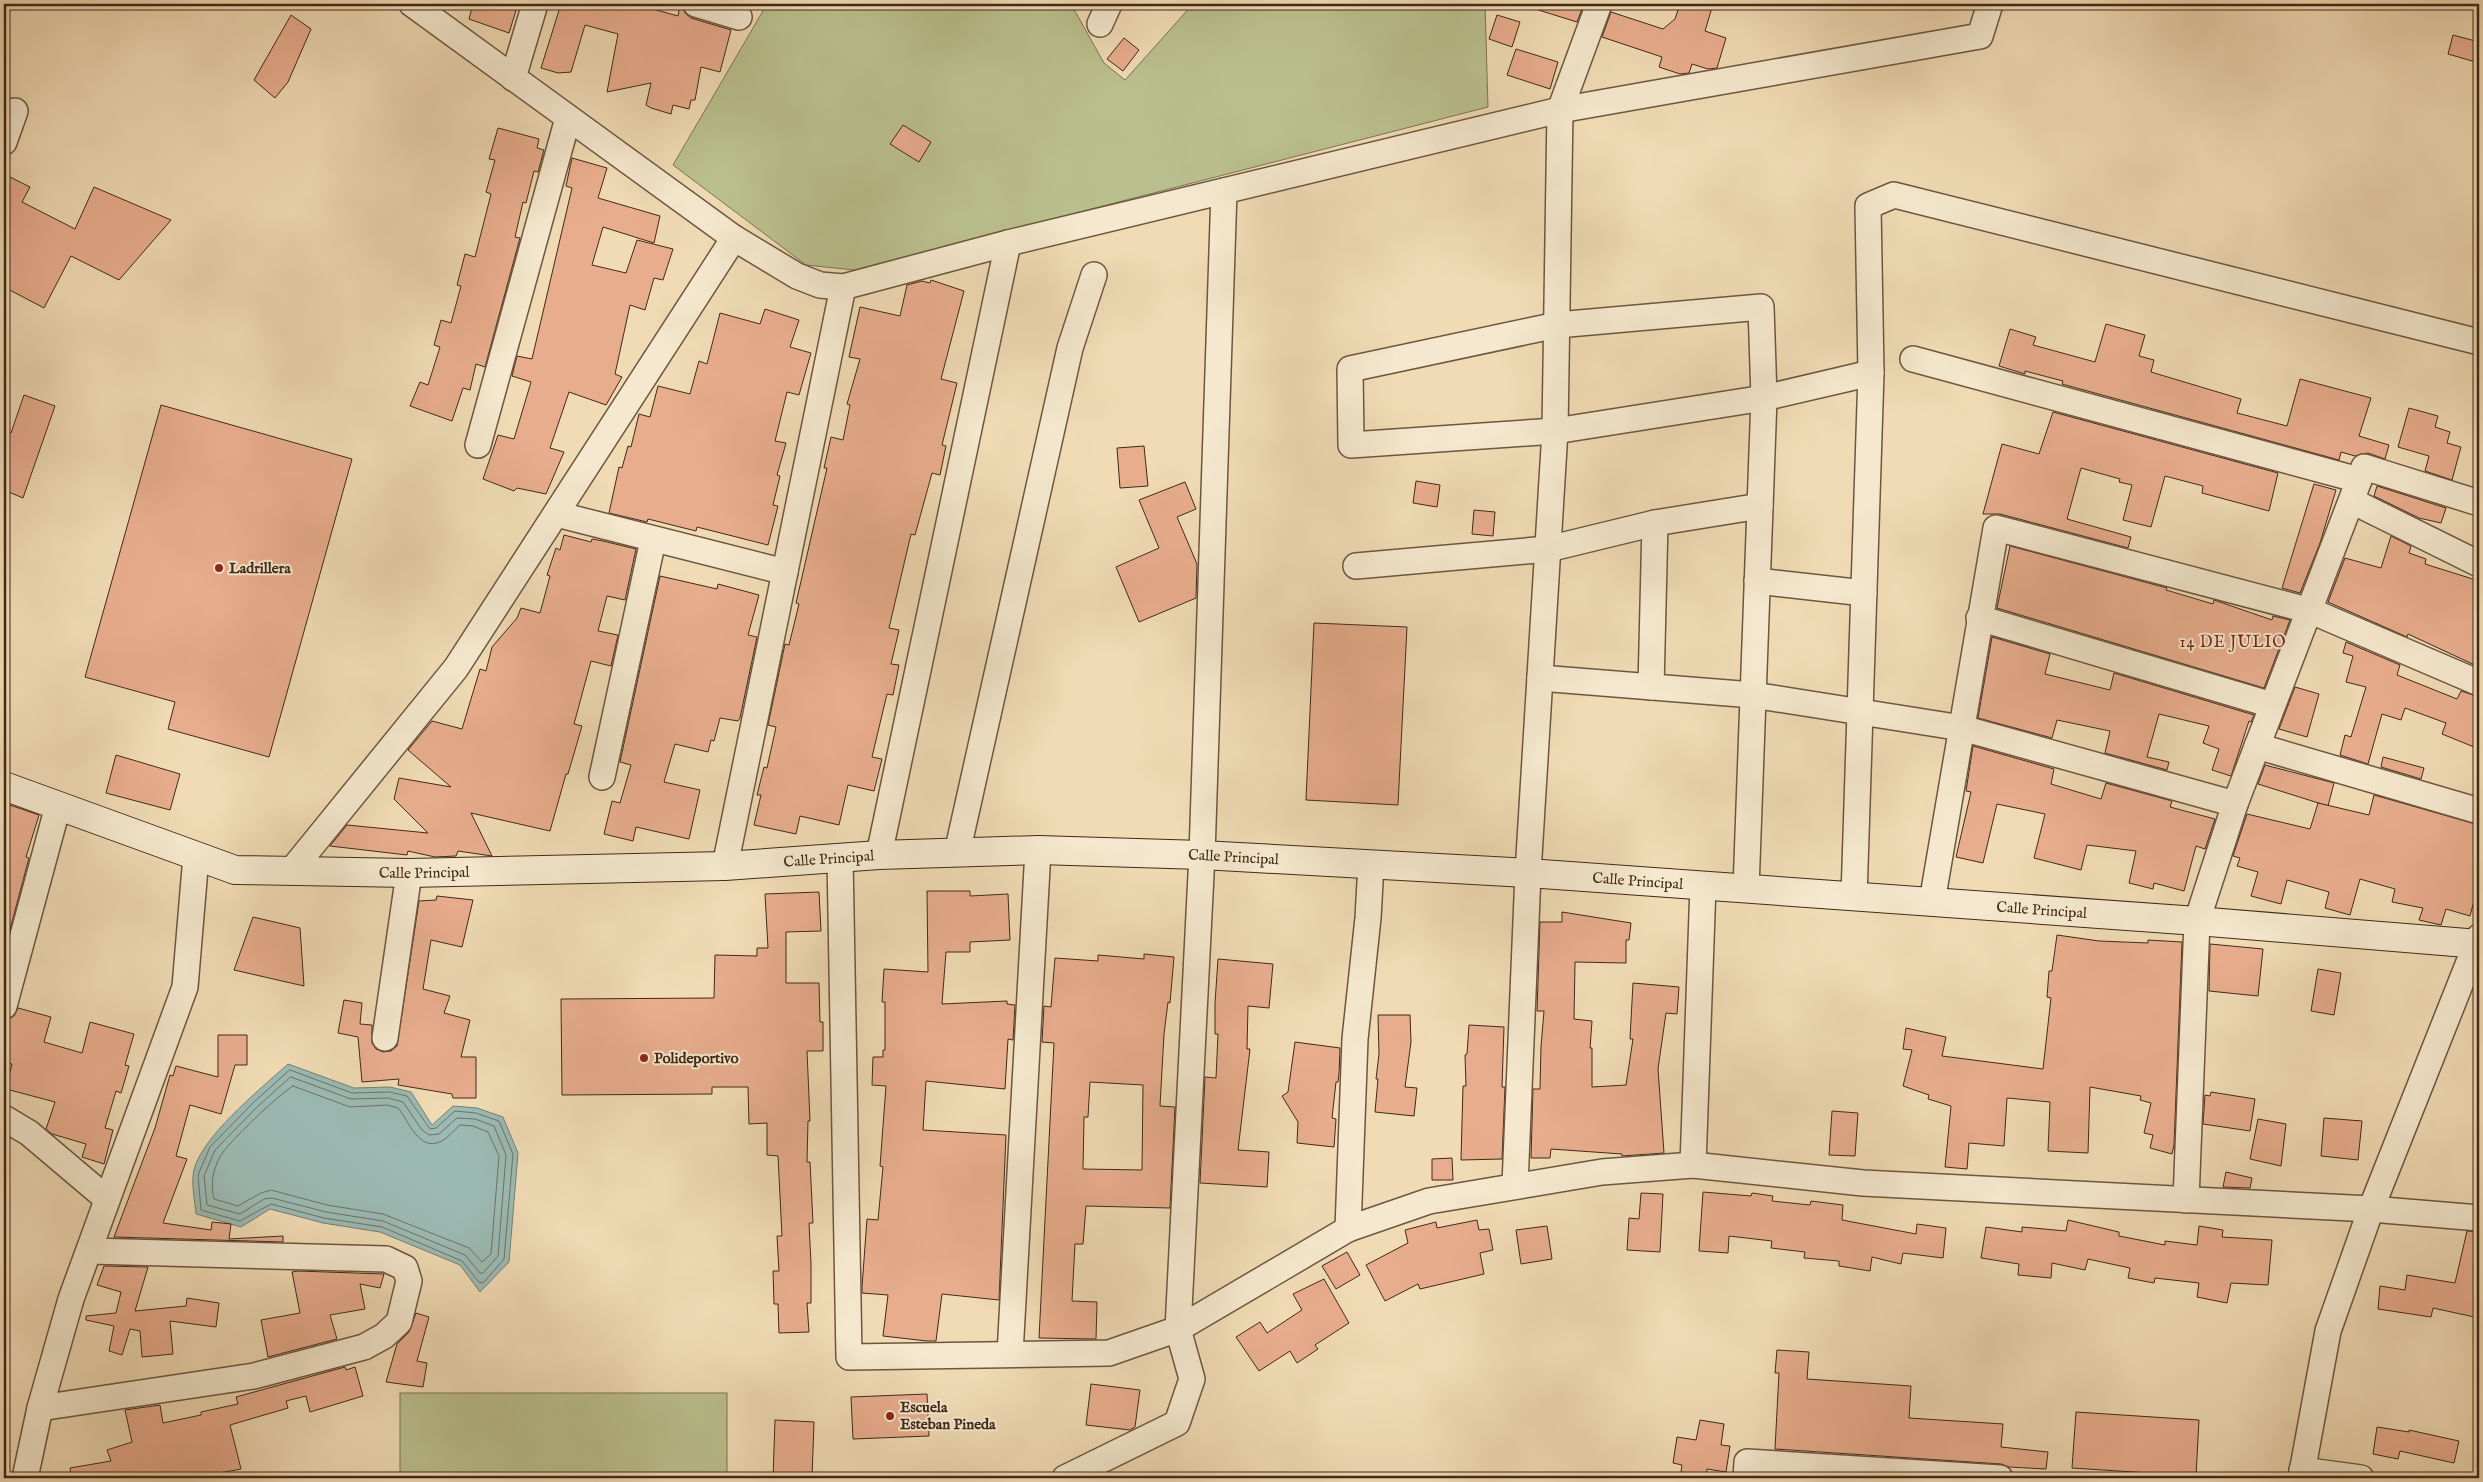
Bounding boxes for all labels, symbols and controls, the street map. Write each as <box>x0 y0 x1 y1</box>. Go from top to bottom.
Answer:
place label: Ladrillera <box>229 559 291 578</box>
marker: Ladrillera <box>213 562 225 574</box>
district label: 14 DE JULIO <box>2180 633 2286 653</box>
street label: Calle Principal <box>1188 845 1280 869</box>
street label: Calle Principal <box>783 846 876 871</box>
street label: Calle Principal <box>379 862 471 883</box>
street label: Calle Principal <box>1592 868 1685 894</box>
street label: Calle Principal <box>1996 897 2089 923</box>
place label: Polideportivo <box>654 1049 739 1068</box>
marker: Polideportivo <box>638 1052 650 1064</box>
place label: Escuela Esteban Pineda <box>900 1398 996 1434</box>
marker: Escuela Esteban Pineda <box>884 1410 896 1422</box>

